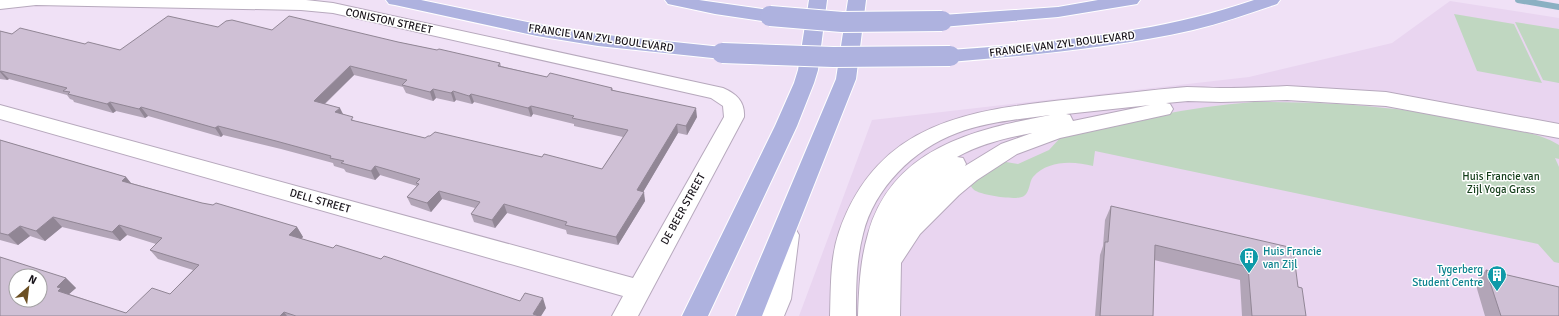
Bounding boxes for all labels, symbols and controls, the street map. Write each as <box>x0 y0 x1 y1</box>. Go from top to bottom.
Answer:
street label: CONISTON STREET <box>344 5 434 37</box>
street label: FRANCIE VAN ZYL BOULEVARD <box>528 21 674 55</box>
street label: FRANCIE VAN ZYL BOULEVARD <box>989 29 1135 59</box>
park label: Huis Francie van Zijl Yoga Grass <box>1462 170 1540 196</box>
street label: DE BEER STREET <box>658 171 708 247</box>
street label: DELL STREET <box>288 186 353 216</box>
place label: Huis Francie van Zijl <box>1263 245 1321 271</box>
building icon: Huis Francie van Zijl <box>1238 246 1260 274</box>
place label: Tygerberg Student Centre <box>1412 263 1483 289</box>
building icon: Tygerberg Student Centre <box>1486 264 1508 292</box>
north arrow <box>8 268 48 308</box>
text: N <box>26 272 39 287</box>

